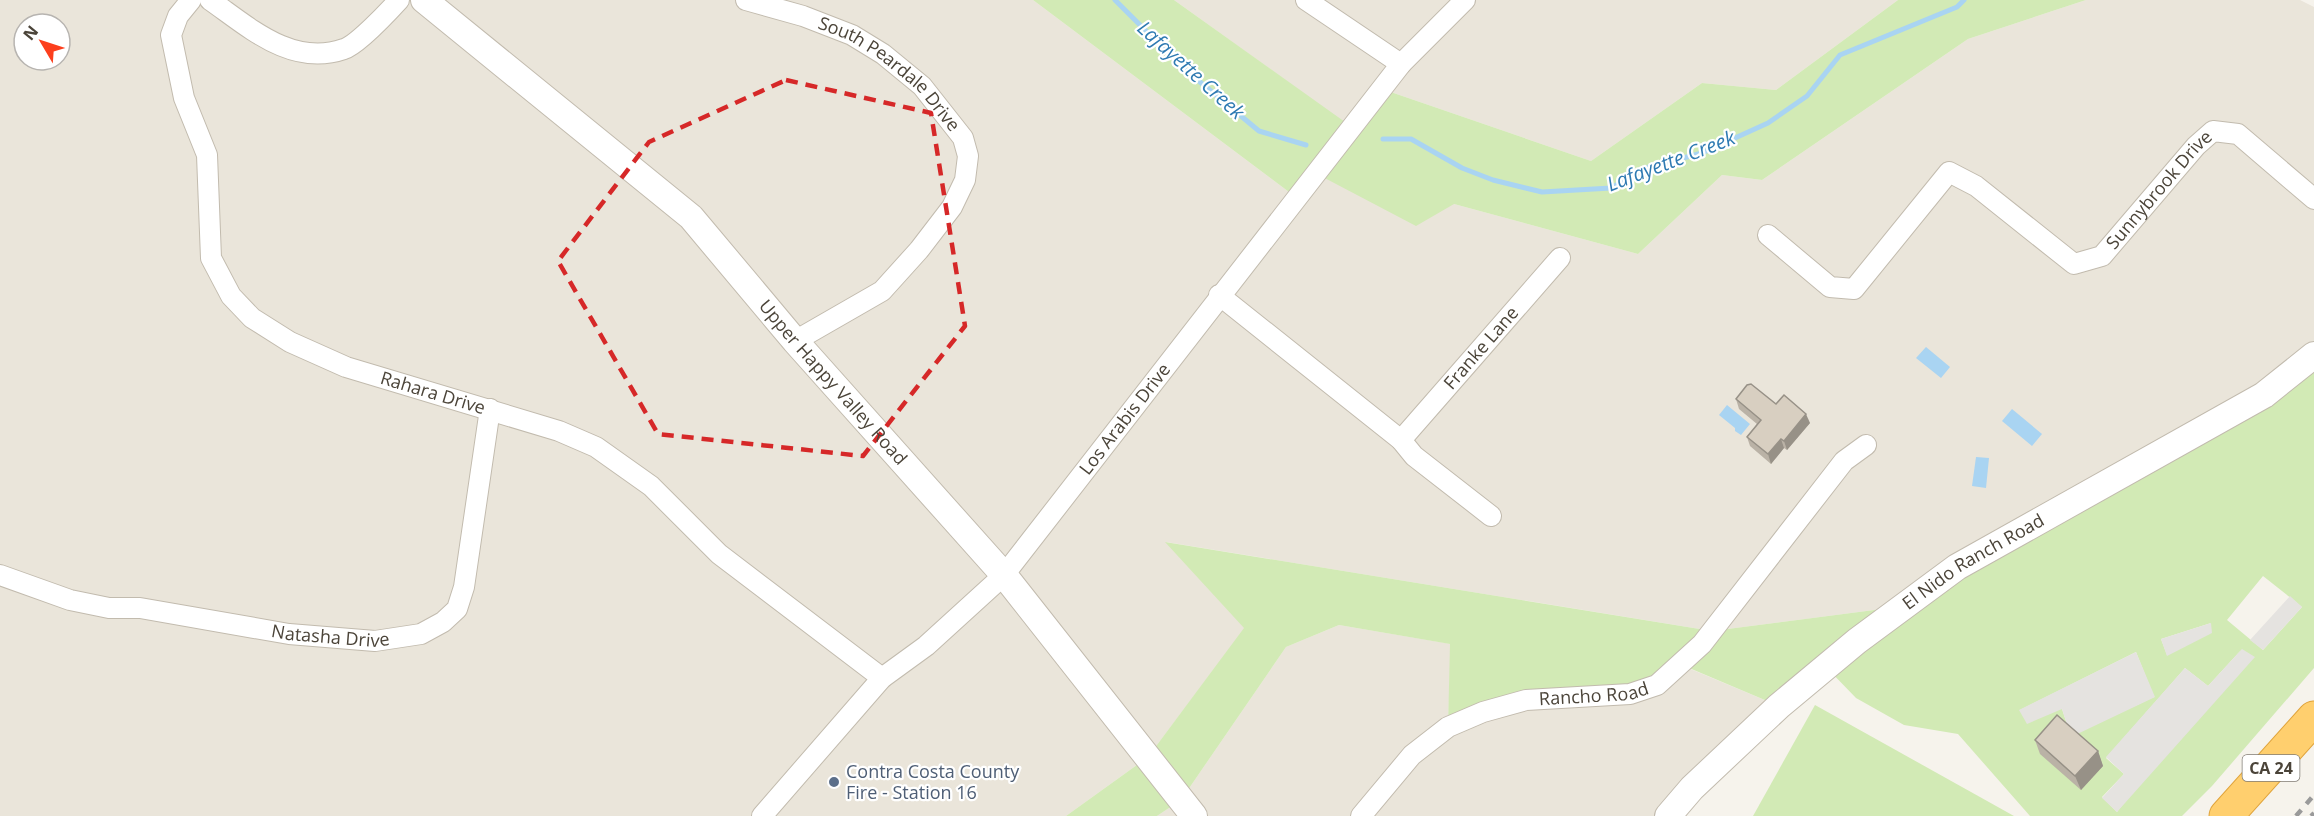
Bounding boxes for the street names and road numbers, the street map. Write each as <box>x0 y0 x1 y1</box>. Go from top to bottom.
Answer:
street label: South Peardale Drive <box>815 10 966 136</box>
street label: Sunnybrook Drive <box>2100 124 2217 254</box>
street label: Upper Happy Valley Road <box>754 294 913 470</box>
street label: Franke Lane <box>1438 301 1523 394</box>
street label: Los Arabis Drive <box>1073 358 1175 479</box>
street label: Rahara Drive <box>378 365 488 419</box>
street label: El Nido Ranch Road <box>1897 508 2048 615</box>
street label: Natasha Drive <box>270 618 391 652</box>
street label: Rancho Road <box>1538 676 1652 710</box>
road number: CA 24 <box>2242 755 2300 781</box>

